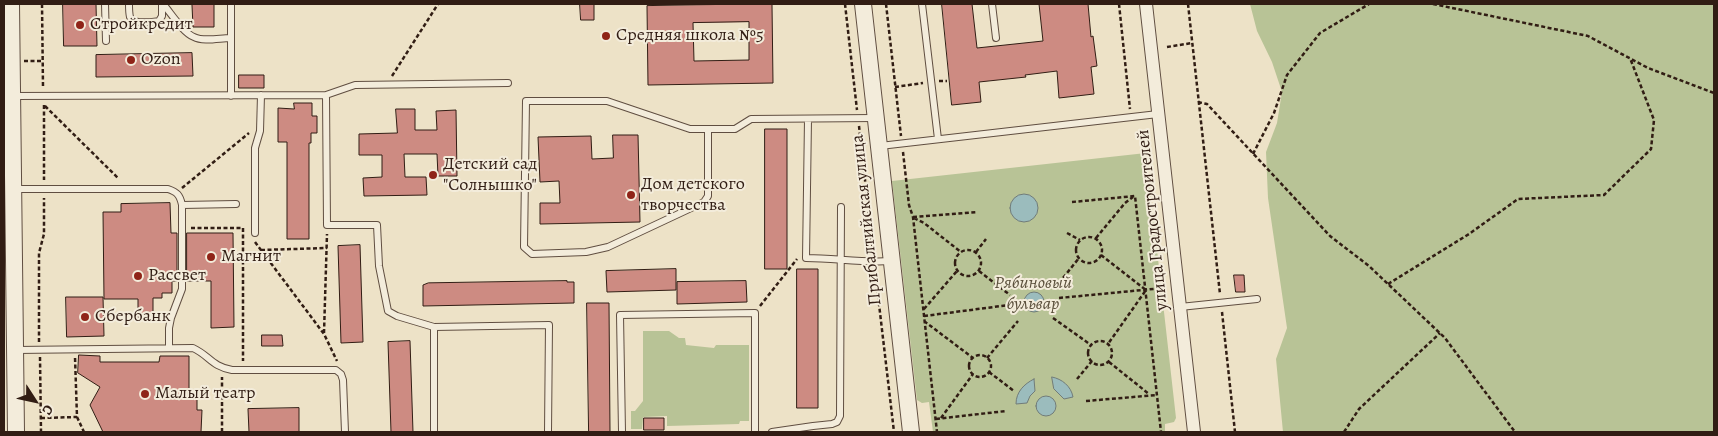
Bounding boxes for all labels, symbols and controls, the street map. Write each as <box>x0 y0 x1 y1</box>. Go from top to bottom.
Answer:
place label: Стройкредит <box>90 14 193 36</box>
marker: Стройкредит <box>74 19 86 31</box>
place label: Средняя школа №5 <box>616 25 764 47</box>
marker: Средняя школа №5 <box>600 30 612 42</box>
place label: Ozon <box>141 49 181 71</box>
marker: Ozon <box>125 54 137 66</box>
street label: улица Градостроителей <box>1133 128 1173 312</box>
street label: Прибалтийская улица <box>847 133 887 307</box>
place label: Детский сад "Солнышко" <box>443 154 537 196</box>
marker: Детский сад "Солнышко" <box>427 169 439 181</box>
place label: Дом детского творчества <box>641 174 745 216</box>
marker: Дом детского творчества <box>625 189 637 201</box>
place label: Магнит <box>221 246 281 268</box>
marker: Магнит <box>205 251 217 263</box>
place label: Рассвет <box>148 265 206 287</box>
marker: Рассвет <box>132 270 144 282</box>
park label: Рябиновый бульвар <box>994 273 1072 316</box>
place label: Сбербанк <box>95 306 171 328</box>
marker: Сбербанк <box>79 311 91 323</box>
north arrow <box>10 376 60 426</box>
place label: Малый театр <box>155 383 255 405</box>
marker: Малый театр <box>139 388 151 400</box>
text: С <box>37 401 58 419</box>

